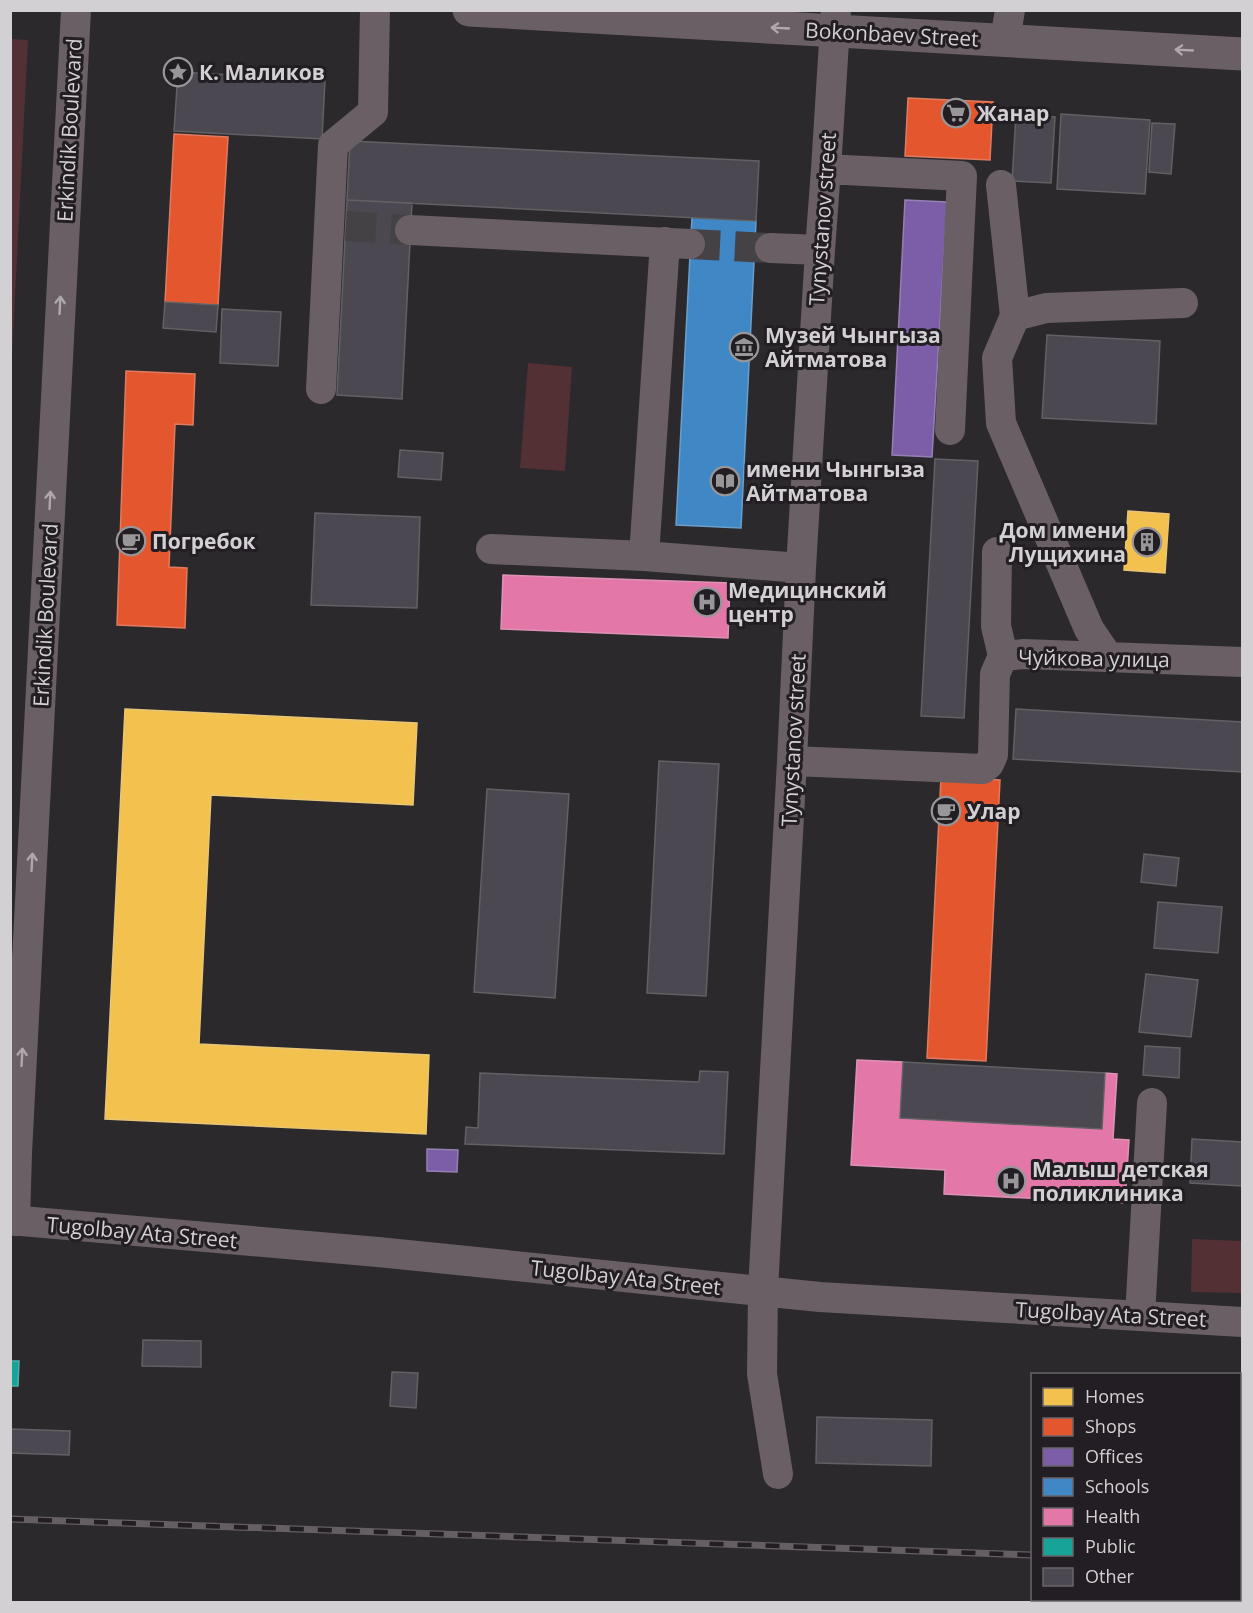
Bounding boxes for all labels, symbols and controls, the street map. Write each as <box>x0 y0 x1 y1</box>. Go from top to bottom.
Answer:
street label: Bokonbaev Street <box>805 15 979 53</box>
one-way arrow <box>770 22 790 33</box>
street label: Erkindik Boulevard <box>50 37 88 223</box>
one-way arrow <box>1175 45 1195 56</box>
place icon: К. Маликов <box>162 56 194 88</box>
place label: К. Маликов <box>199 58 325 86</box>
supermarket icon: Жанар <box>940 97 972 129</box>
place label: Жанар <box>977 99 1049 127</box>
street label: Tynystanov street <box>802 132 842 306</box>
one-way arrow <box>55 296 66 316</box>
place label: Музей Чынгыза Айтматова <box>765 321 941 373</box>
museum icon: Музей Чынгыза Айтматова <box>728 331 760 363</box>
place label: имени Чынгыза Айтматова <box>746 455 925 507</box>
library icon: имени Чынгыза Айтматова <box>709 465 741 497</box>
one-way arrow <box>45 490 56 510</box>
place label: Дом имени Лущихина <box>999 516 1126 568</box>
street label: Erkindik Boulevard <box>26 522 64 708</box>
cafe icon: Погребок <box>115 525 147 557</box>
building icon: Дом имени Лущихина <box>1131 526 1163 558</box>
place label: Погребок <box>152 527 255 555</box>
place label: Медицинский центр <box>728 576 887 628</box>
hospital icon: Медицинский центр <box>691 586 723 618</box>
street label: Чуйкова улица <box>1018 643 1170 673</box>
street label: Tynystanov street <box>774 653 812 827</box>
cafe icon: Улар <box>930 795 962 827</box>
place label: Улар <box>967 797 1020 825</box>
one-way arrow <box>27 853 38 873</box>
one-way arrow <box>17 1048 28 1068</box>
place label: Малыш детская поликлиника <box>1032 1155 1209 1207</box>
hospital icon: Малыш детская поликлиника <box>995 1165 1027 1197</box>
street label: Tugolbay Ata Street <box>46 1210 238 1254</box>
street label: Tugolbay Ata Street <box>530 1253 722 1301</box>
street label: Tugolbay Ata Street <box>1015 1295 1207 1333</box>
legend <box>1031 1373 1241 1601</box>
text: Homes <box>1085 1384 1144 1408</box>
text: Shops <box>1085 1414 1136 1438</box>
text: Offices <box>1085 1444 1143 1468</box>
text: Schools <box>1085 1474 1149 1498</box>
text: Health <box>1085 1504 1140 1528</box>
text: Public <box>1085 1534 1136 1558</box>
text: Other <box>1085 1564 1135 1588</box>

